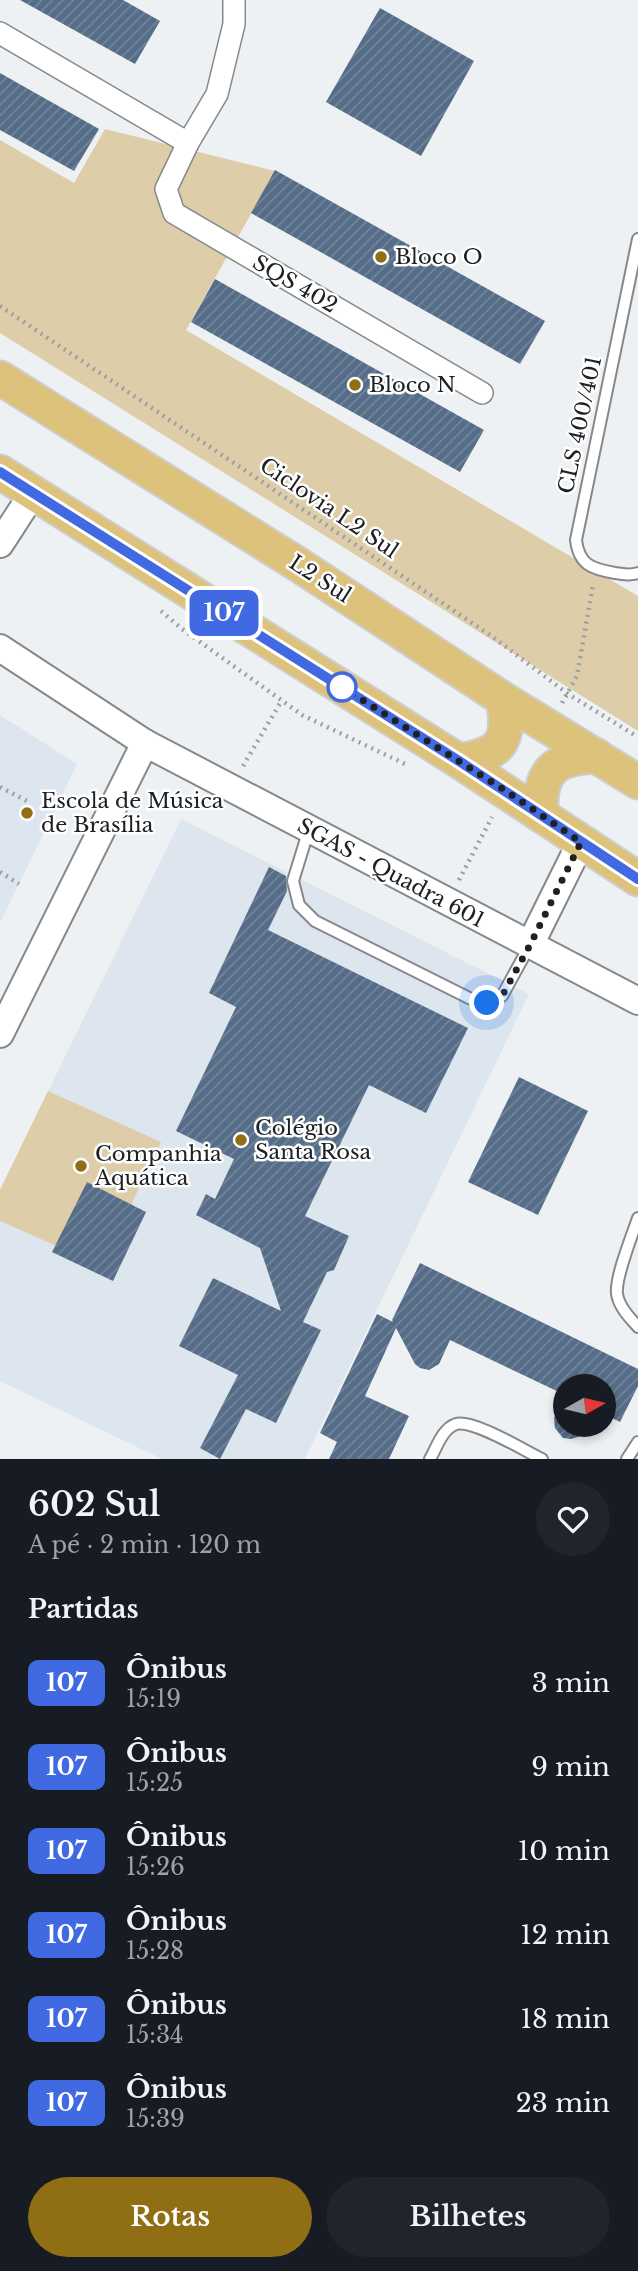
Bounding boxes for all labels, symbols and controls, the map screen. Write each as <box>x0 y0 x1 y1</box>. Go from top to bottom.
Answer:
place label: Bloco O <box>395 244 483 270</box>
street label: SQS 402 <box>248 249 342 319</box>
marker: Bloco O <box>373 249 389 265</box>
street label: CLS 400/401 <box>553 354 607 496</box>
place label: Bloco N <box>369 372 456 398</box>
marker: Bloco N <box>347 377 363 393</box>
street label: Ciclovia L2 Sul <box>255 452 403 564</box>
street label: L2 Sul <box>284 549 356 609</box>
line badge: 107 <box>184 590 264 636</box>
text: 107 <box>204 598 244 627</box>
unlabelled marker <box>327 672 357 702</box>
place label: Escola de Música de Brasília <box>41 788 224 838</box>
marker: Escola de Música de Brasília <box>19 805 35 821</box>
street label: SGAS - Quadra 601 <box>293 813 489 933</box>
your location <box>469 985 504 1020</box>
place label: Colégio Santa Rosa <box>255 1115 372 1165</box>
marker: Colégio Santa Rosa <box>233 1132 249 1148</box>
place label: Companhia Aquática <box>94 1141 222 1191</box>
marker: Companhia Aquática <box>73 1158 89 1174</box>
north arrow <box>553 1374 616 1437</box>
map controls <box>553 1374 616 1437</box>
button: heart <box>536 1482 610 1556</box>
text: 602 Sul <box>28 1484 160 1525</box>
text: A pé · 2 min · 120 m <box>28 1531 261 1559</box>
text: Partidas <box>28 1593 139 1625</box>
text: Ônibus <box>126 1653 227 1685</box>
text: 3 min <box>532 1667 610 1699</box>
text: 107 <box>46 1668 87 1697</box>
text: 15:19 <box>126 1685 181 1713</box>
text: Ônibus <box>126 1737 227 1769</box>
text: 9 min <box>531 1751 610 1783</box>
text: 107 <box>46 1752 87 1781</box>
text: 15:25 <box>126 1769 183 1797</box>
text: Ônibus <box>126 1821 227 1853</box>
text: 10 min <box>518 1835 610 1867</box>
text: 107 <box>46 1836 87 1865</box>
text: 15:26 <box>126 1853 185 1881</box>
text: Ônibus <box>126 1905 227 1937</box>
text: 12 min <box>520 1919 610 1951</box>
text: 107 <box>46 1920 87 1949</box>
text: 15:28 <box>126 1937 184 1965</box>
text: Ônibus <box>126 1989 227 2021</box>
text: 18 min <box>521 2003 610 2035</box>
text: 107 <box>46 2004 87 2033</box>
text: 15:34 <box>126 2021 184 2049</box>
text: Ônibus <box>126 2073 227 2105</box>
text: 23 min <box>516 2087 610 2119</box>
text: 107 <box>46 2088 87 2117</box>
text: 15:39 <box>126 2105 185 2133</box>
button: Rotas <box>28 2177 312 2257</box>
button: Bilhetes <box>326 2177 610 2257</box>

